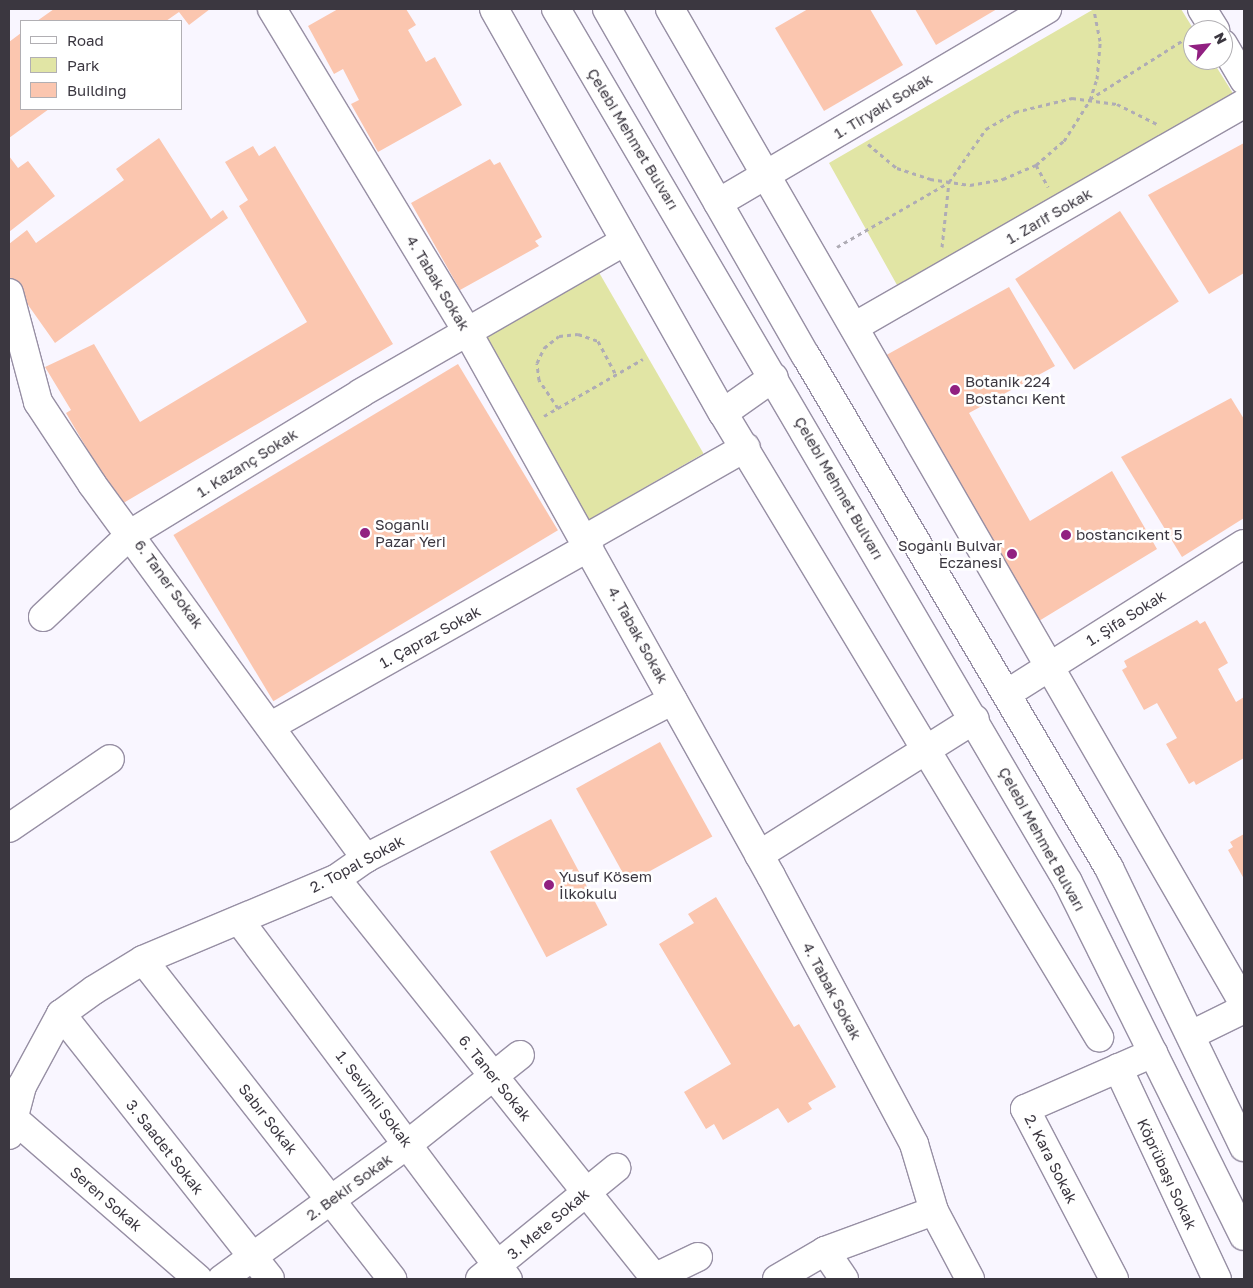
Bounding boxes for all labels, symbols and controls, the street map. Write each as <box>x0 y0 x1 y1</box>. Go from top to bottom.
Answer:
legend <box>20 20 182 110</box>
north arrow <box>1183 20 1233 70</box>
text: N <box>1211 29 1231 47</box>
text: Road <box>67 31 104 49</box>
text: Park <box>67 56 99 74</box>
street label: Çelebi Mehmet Bulvarı <box>584 65 682 213</box>
street label: 1. Tiryaki Sokak <box>830 70 936 142</box>
text: Building <box>67 81 127 99</box>
street label: 1. Zarif Sokak <box>1003 184 1095 248</box>
street label: 4. Tabak Sokak <box>403 232 473 334</box>
place label: Botanik 224 Bostancı Kent <box>965 372 1065 407</box>
marker: Botanik 224 Bostancı Kent <box>949 384 961 396</box>
street label: Çelebi Mehmet Bulvarı <box>791 413 887 563</box>
street label: 1. Kazanç Sokak <box>193 425 301 501</box>
place label: Soğanlı Pazar Yeri <box>375 515 446 550</box>
place label: bostancıkent 5 <box>1076 526 1182 544</box>
marker: Soğanlı Pazar Yeri <box>359 527 371 539</box>
marker: bostancıkent 5 <box>1060 529 1072 541</box>
street label: 6. Taner Sokak <box>131 536 207 632</box>
place label: Soğanlı Bulvar Eczanesi <box>898 536 1002 571</box>
marker: Soğanlı Bulvar Eczanesi <box>1006 548 1018 560</box>
street label: 4. Tabak Sokak <box>604 584 672 686</box>
street label: 1. Şifa Sokak <box>1083 586 1169 650</box>
street label: 1. Çapraz Sokak <box>376 602 484 672</box>
street label: Çelebi Mehmet Bulvarı <box>995 764 1089 914</box>
street label: 2. Topal Sokak <box>307 832 407 896</box>
place label: Yusuf Kösem İlkokulu <box>559 867 652 902</box>
marker: Yusuf Kösem İlkokulu <box>543 879 555 891</box>
street label: 4. Tabak Sokak <box>799 939 865 1043</box>
street label: 6. Taner Sokak <box>455 1031 535 1125</box>
street label: 1. Sevimli Sokak <box>332 1047 416 1151</box>
street label: Sabır Sokak <box>235 1080 301 1158</box>
street label: 3. Saadet Sokak <box>122 1096 208 1198</box>
street label: 2. Kara Sokak <box>1021 1112 1081 1206</box>
street label: Köprübaşı Sokak <box>1133 1116 1201 1232</box>
street label: 2. Bekir Sokak <box>303 1150 395 1224</box>
street label: Seren Sokak <box>66 1163 146 1235</box>
street label: 3. Mete Sokak <box>504 1185 592 1263</box>

